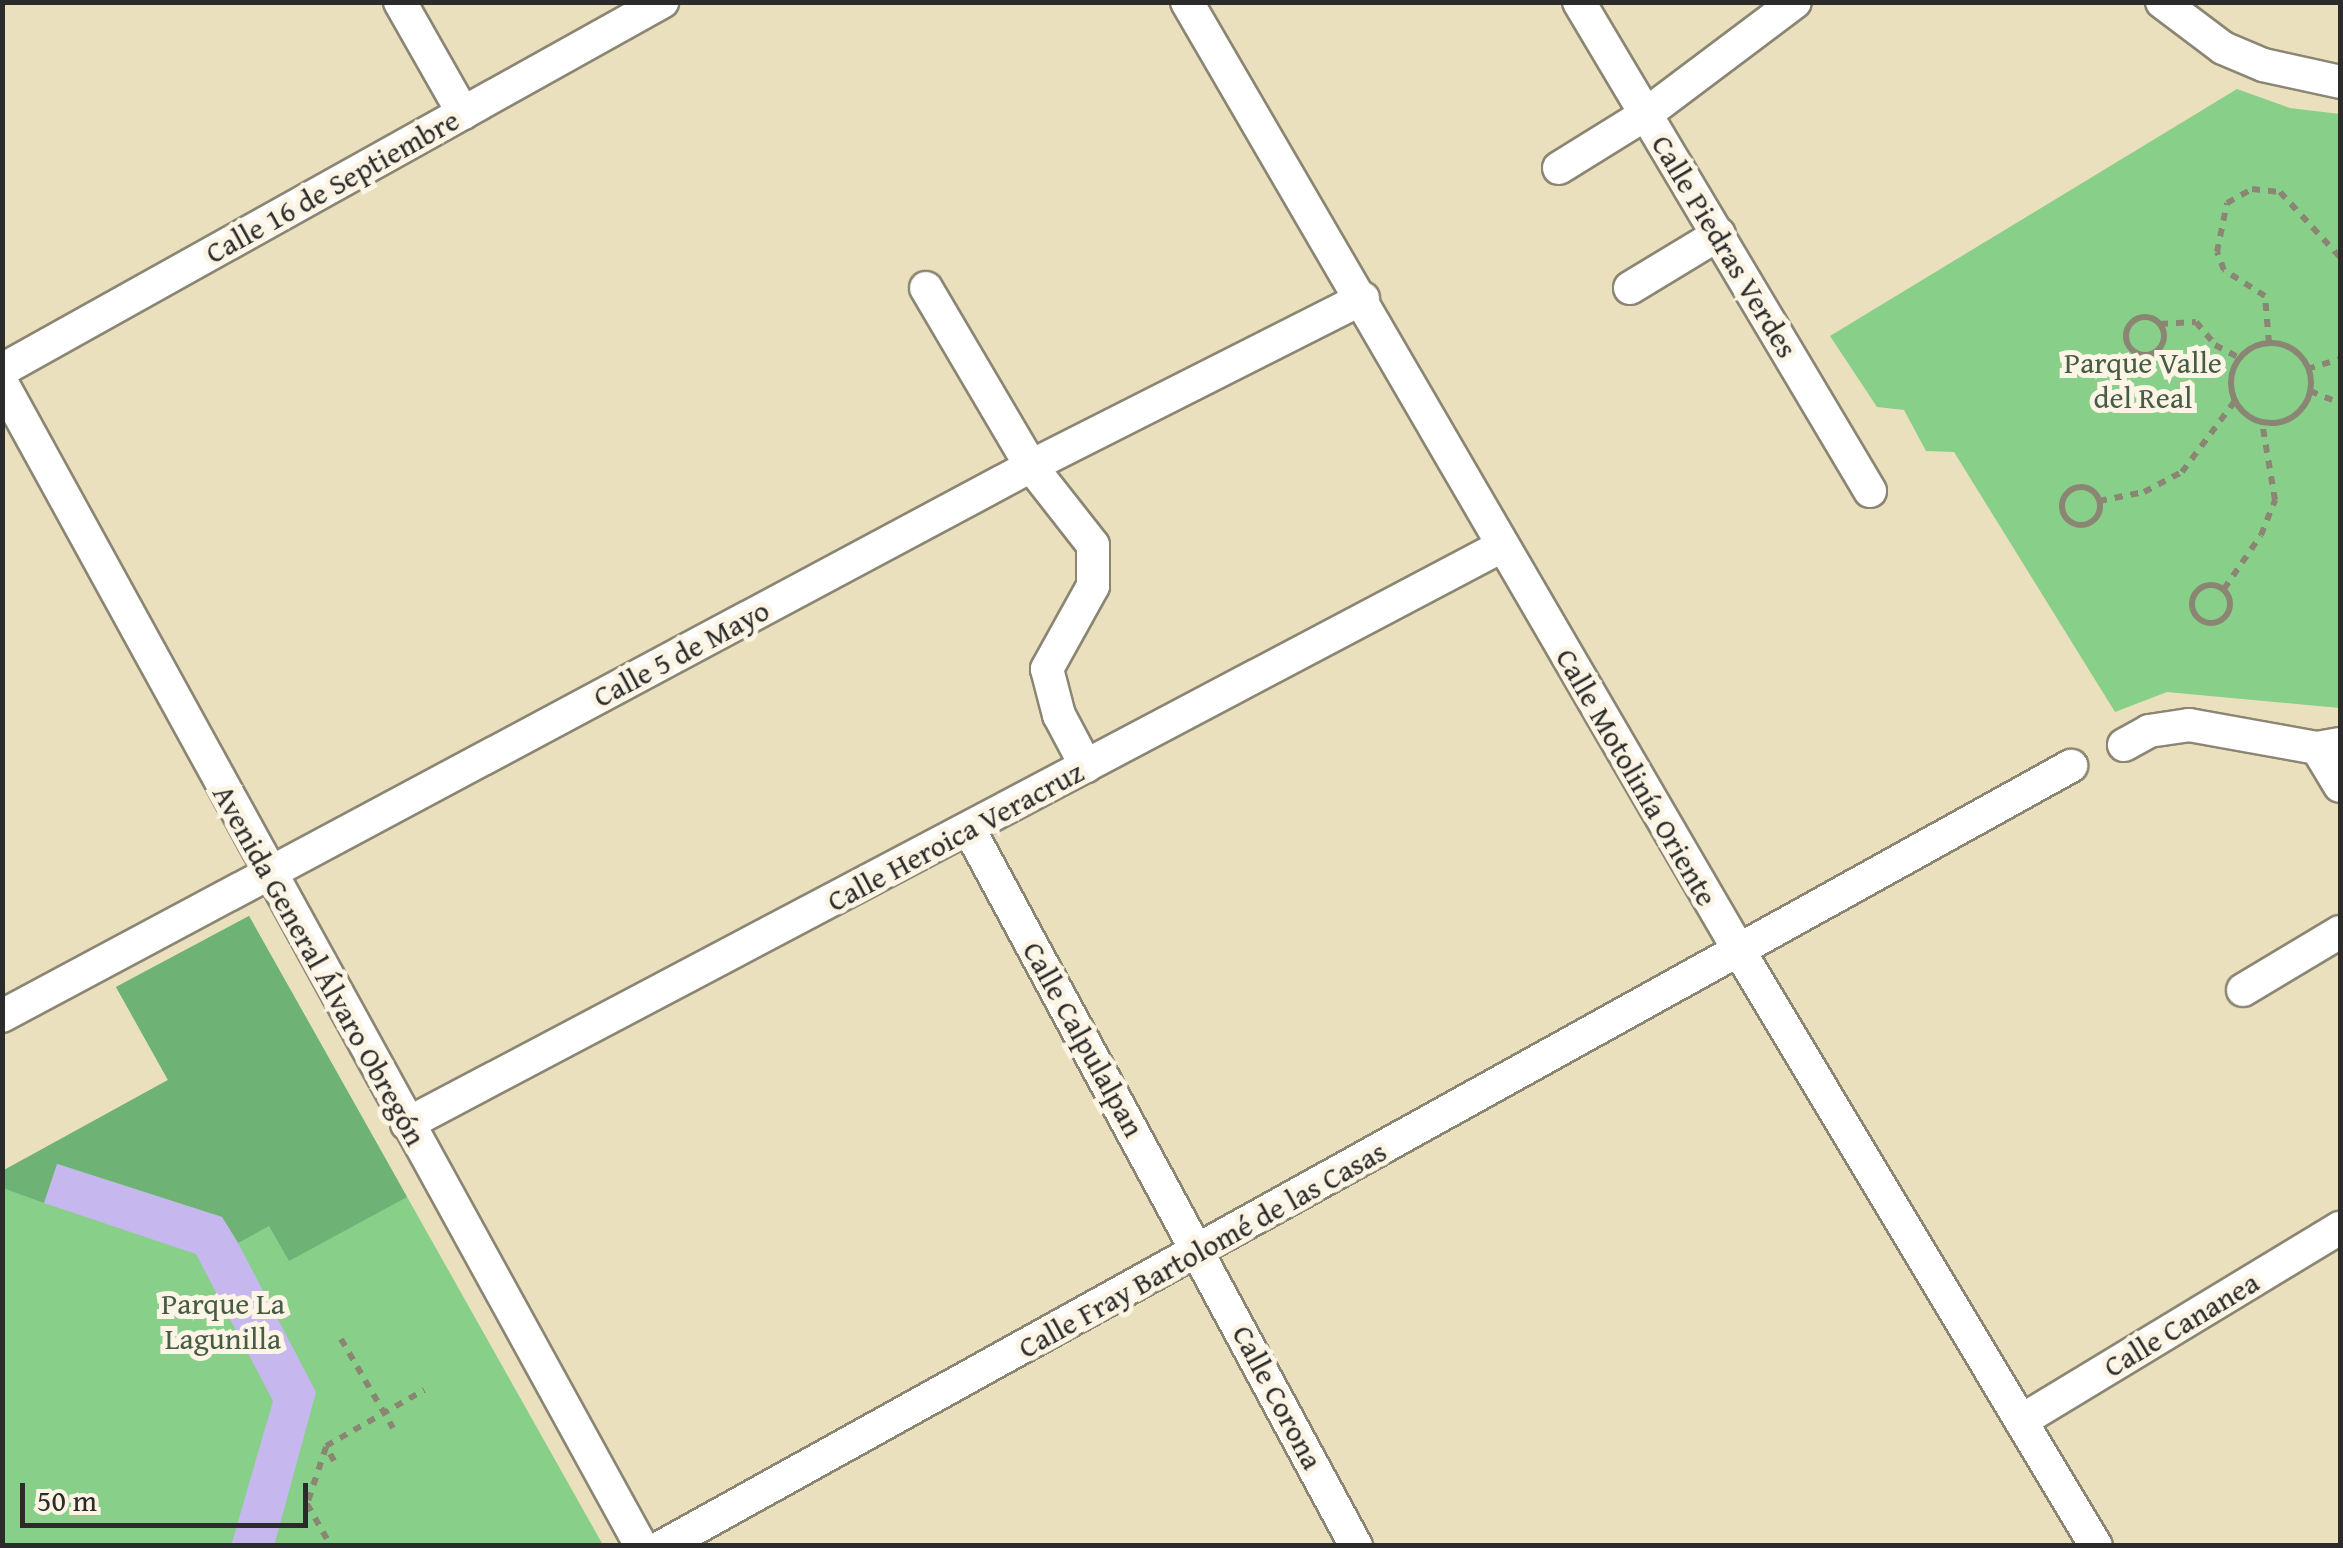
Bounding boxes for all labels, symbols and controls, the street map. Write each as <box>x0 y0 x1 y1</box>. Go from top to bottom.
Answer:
street label: Calle 16 de Septiembre <box>199 101 465 271</box>
street label: Calle Piedras Verdes <box>1644 128 1806 364</box>
park label: Parque Valle del Real <box>2064 344 2222 414</box>
street label: Calle 5 de Mayo <box>587 592 775 714</box>
street label: Calle Motolinía Oriente <box>1549 642 1725 912</box>
street label: Calle Heroica Veracruz <box>821 753 1089 919</box>
street label: Avenida General Álvaro Obregón <box>206 778 434 1152</box>
street label: Calle Calpulalpan <box>1016 935 1152 1143</box>
street label: Calle Fray Bartolomé de las Casas <box>1012 1133 1392 1365</box>
street label: Calle Cananea <box>2097 1264 2265 1384</box>
park label: Parque La Lagunilla <box>161 1285 285 1356</box>
street label: Calle Corona <box>1225 1319 1331 1475</box>
scale bar <box>25 1463 312 1525</box>
text: 50 m <box>37 1478 97 1522</box>

